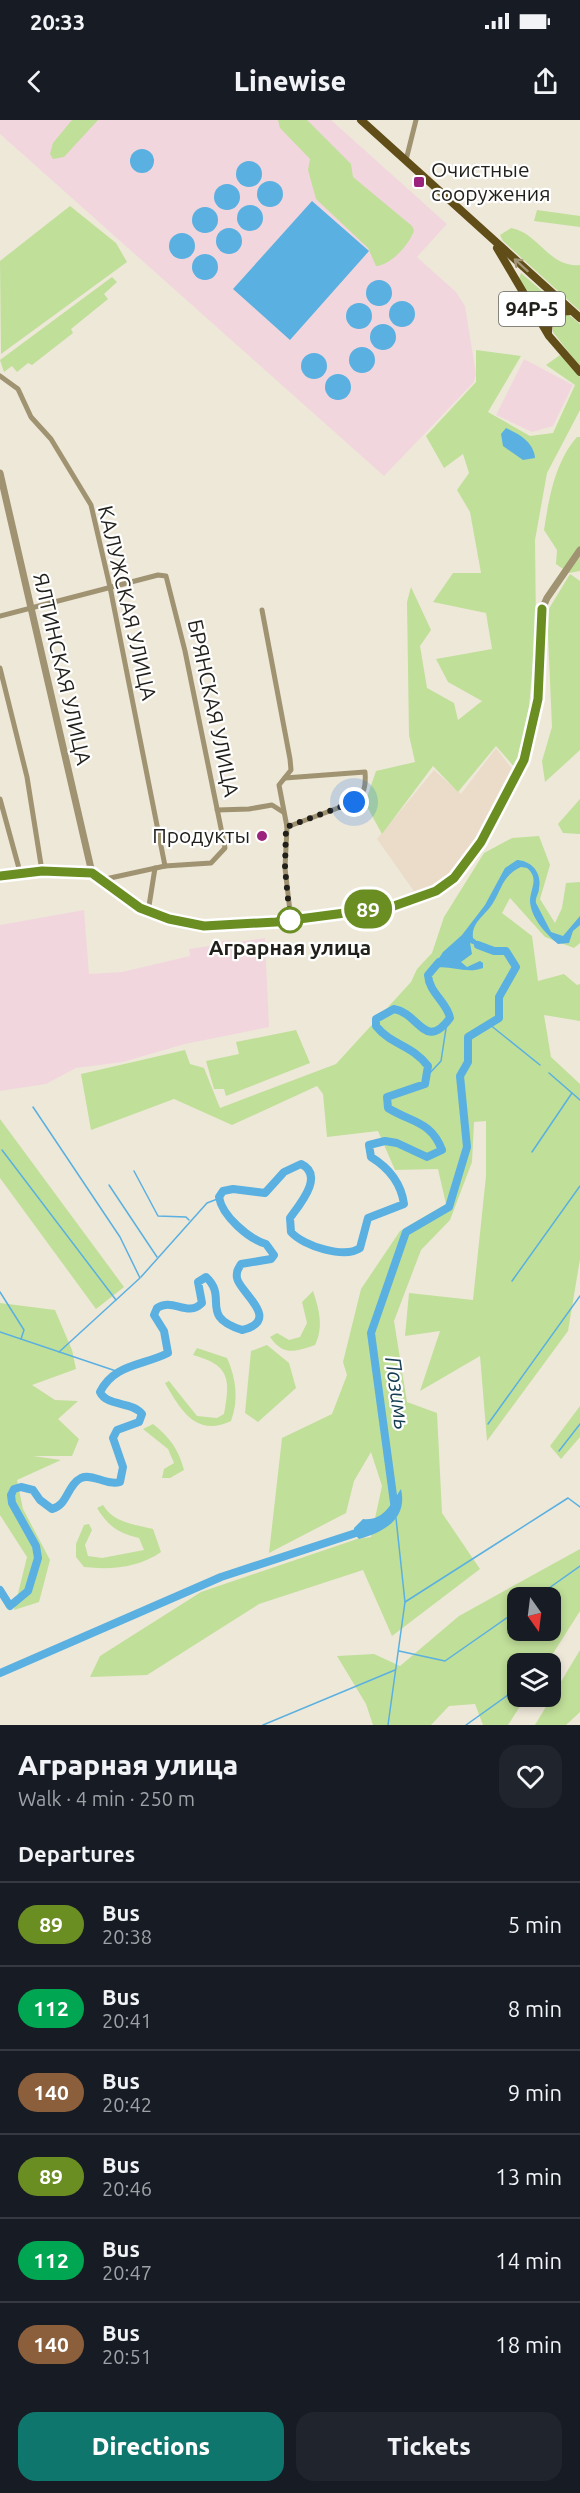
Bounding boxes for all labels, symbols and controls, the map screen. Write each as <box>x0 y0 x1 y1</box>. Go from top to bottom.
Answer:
text: 20:33 <box>30 9 85 34</box>
icon: back <box>18 65 51 98</box>
icon: share <box>529 65 562 98</box>
text: Linewise <box>234 66 346 96</box>
place label: Очистные сооружения <box>431 157 551 205</box>
marker: Очистные сооружения <box>412 175 426 189</box>
one-way arrow <box>514 258 529 272</box>
road number: 94Р-5 <box>499 292 565 326</box>
street label: КАЛУЖСКАЯ УЛИЦА <box>94 503 162 703</box>
street label: ЯЛТИНСКАЯ УЛИЦА <box>29 570 97 767</box>
street label: БРЯНСКАЯ УЛИЦА <box>183 617 245 799</box>
your location <box>339 787 369 817</box>
place label: Продукты <box>152 823 250 847</box>
marker: Продукты <box>255 829 269 843</box>
line badge: 89 <box>341 890 395 928</box>
text: 89 <box>356 897 380 921</box>
marker: Аграрная улица <box>277 907 303 933</box>
place label: Аграрная улица <box>209 935 371 959</box>
water label: Позимь <box>381 1355 416 1431</box>
north arrow <box>507 1587 561 1641</box>
map controls <box>507 1587 561 1707</box>
button: layers <box>507 1653 561 1707</box>
button: heart <box>499 1745 562 1808</box>
text: Аграрная улица <box>18 1749 238 1780</box>
text: Walk · 4 min · 250 m <box>18 1787 195 1810</box>
text: Departures <box>18 1841 135 1866</box>
text: Bus <box>102 1900 140 1925</box>
text: 89 <box>39 1912 63 1936</box>
text: 5 min <box>508 1912 562 1937</box>
text: 20:38 <box>102 1925 152 1948</box>
text: Bus <box>102 1984 140 2009</box>
text: 112 <box>33 1996 69 2020</box>
text: 8 min <box>508 1996 562 2021</box>
text: 20:41 <box>102 2009 152 2032</box>
text: Bus <box>102 2068 140 2093</box>
text: 140 <box>33 2080 69 2104</box>
text: 9 min <box>508 2080 562 2105</box>
text: 20:42 <box>102 2093 152 2116</box>
text: Bus <box>102 2152 140 2177</box>
text: 89 <box>39 2164 63 2188</box>
text: 13 min <box>495 2164 562 2189</box>
text: 20:46 <box>102 2177 152 2200</box>
text: Bus <box>102 2236 140 2261</box>
text: 112 <box>33 2248 69 2272</box>
text: 14 min <box>495 2248 562 2273</box>
text: 20:47 <box>102 2261 152 2284</box>
text: Bus <box>102 2320 140 2345</box>
text: 140 <box>33 2332 69 2356</box>
text: 18 min <box>495 2332 562 2357</box>
text: 20:51 <box>102 2345 152 2368</box>
button: Directions <box>18 2412 284 2481</box>
button: Tickets <box>296 2412 562 2481</box>

